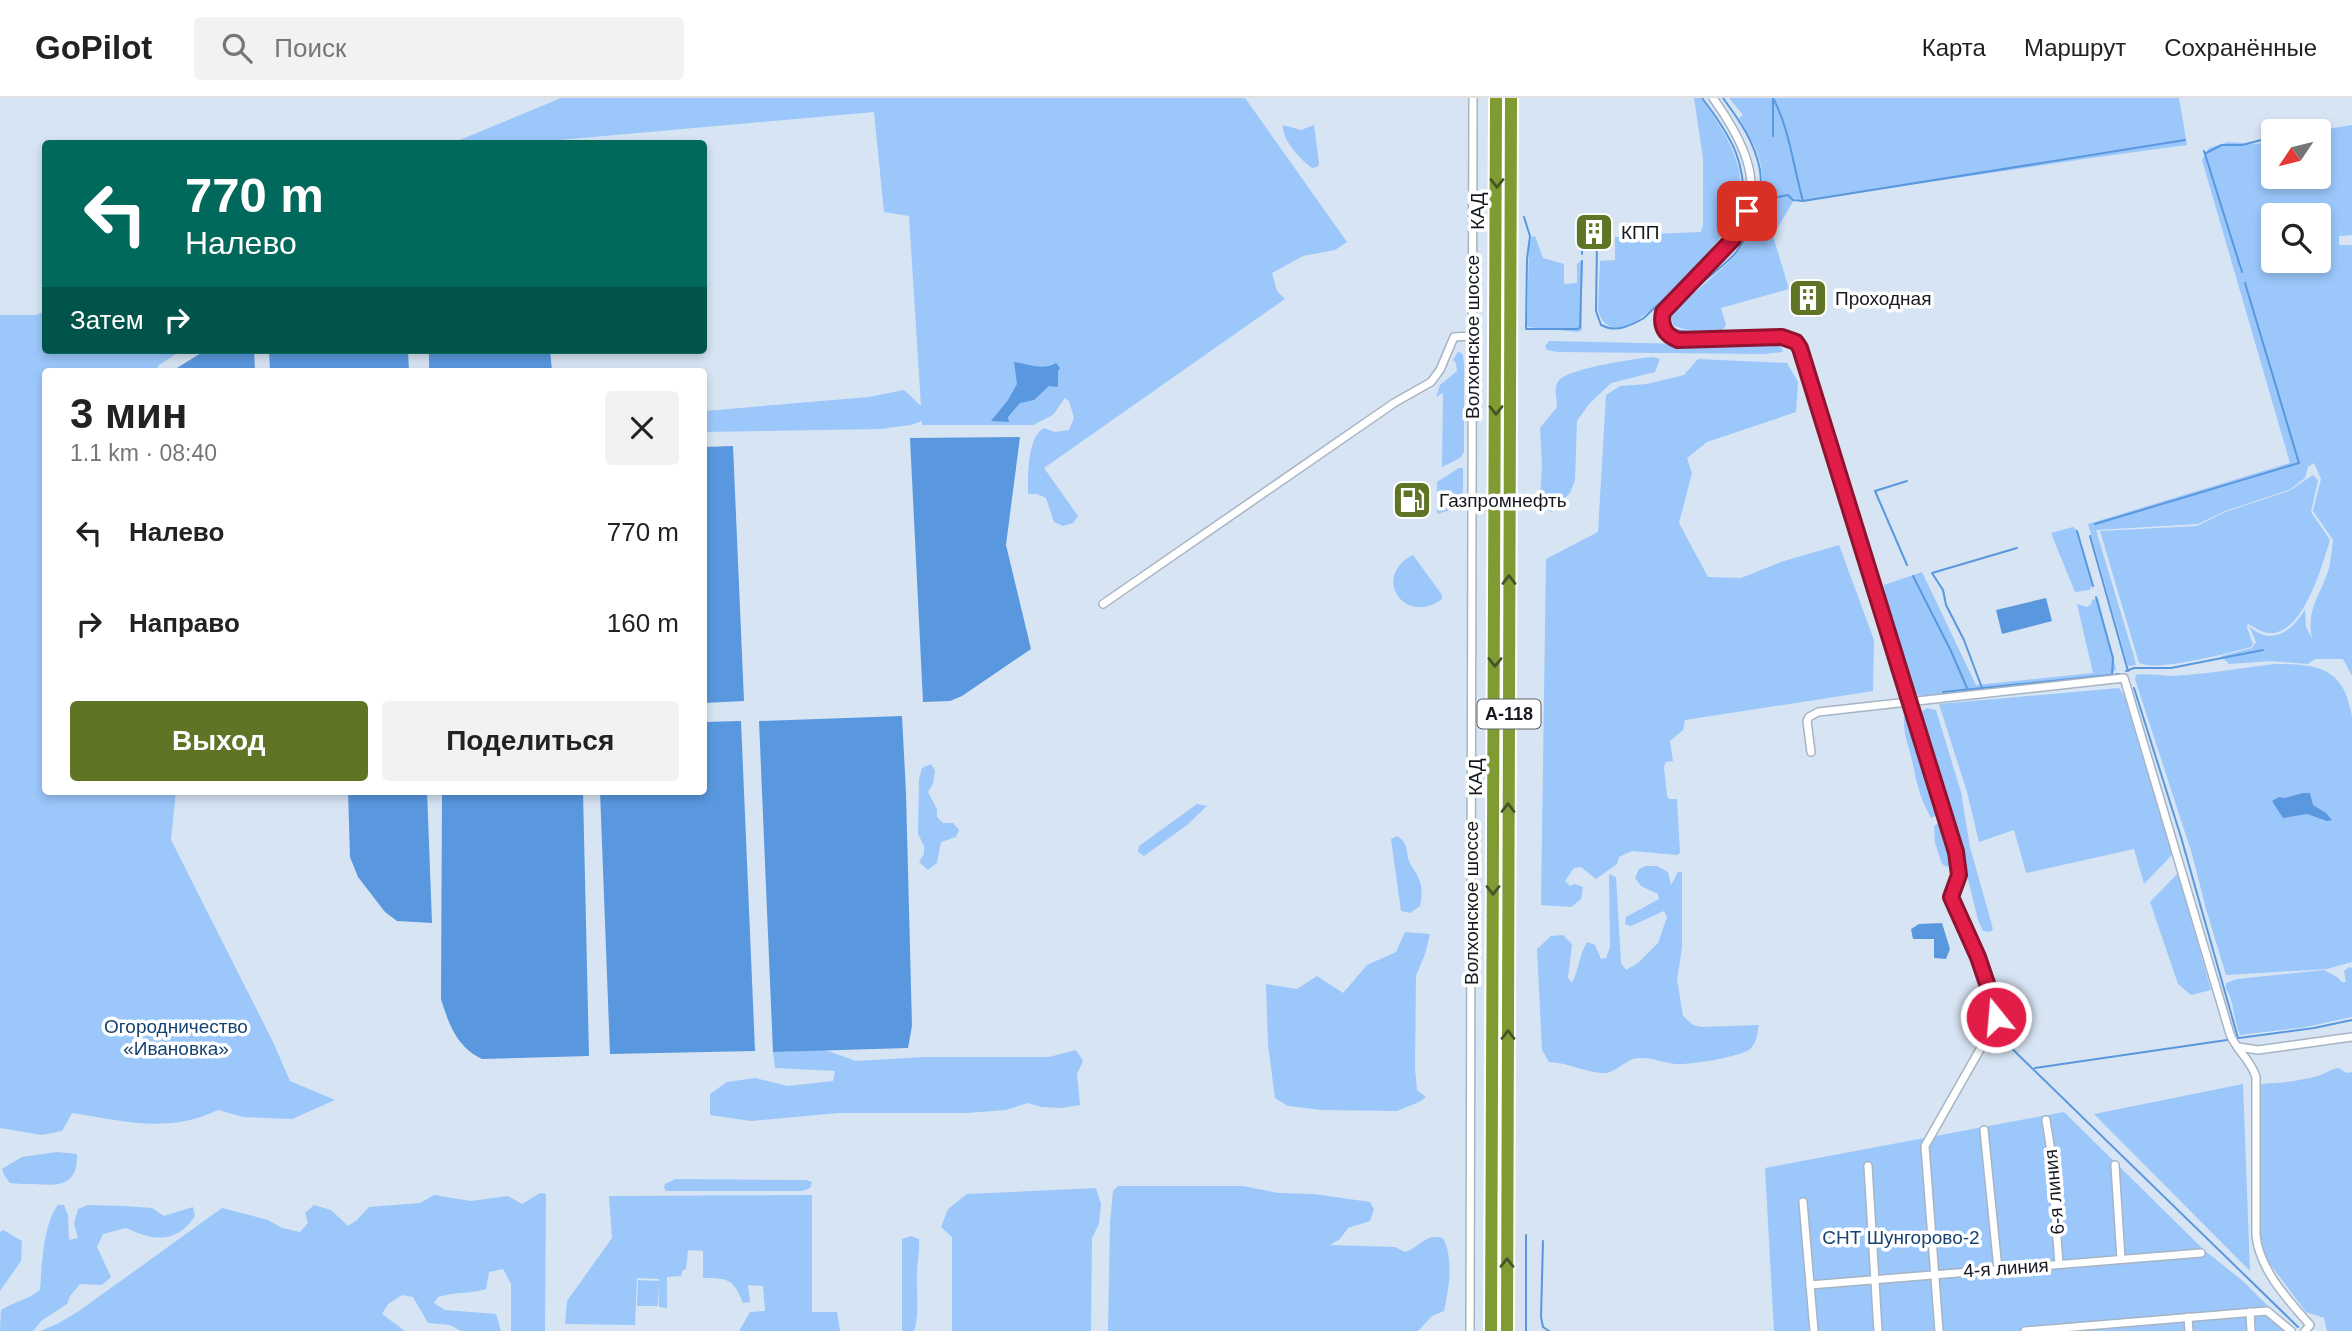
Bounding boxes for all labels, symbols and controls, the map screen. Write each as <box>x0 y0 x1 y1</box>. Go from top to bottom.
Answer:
search box <box>194 17 684 80</box>
text: GoPilot <box>35 29 152 66</box>
icon: search <box>218 29 256 67</box>
text: Поиск <box>274 33 346 63</box>
text: Карта <box>1922 34 1986 61</box>
text: Маршрут <box>2024 34 2126 61</box>
text: Сохранённые <box>2164 34 2317 61</box>
north arrow <box>2261 119 2331 189</box>
map controls <box>2261 119 2331 273</box>
icon: left <box>70 168 161 259</box>
text: 770 m <box>185 168 324 222</box>
one-way arrow <box>1489 178 1504 189</box>
pin <box>1717 181 1777 241</box>
street label: КАД <box>1467 192 1488 230</box>
icon: arrive <box>1728 192 1766 230</box>
button: search <box>2261 203 2331 273</box>
building icon: КПП <box>1573 211 1615 253</box>
place label: КПП <box>1621 222 1659 243</box>
text: Налево <box>185 225 297 261</box>
street label: Волхонское шоссе <box>1462 255 1483 419</box>
building icon: Проходная <box>1787 277 1829 319</box>
place label: Проходная <box>1835 288 1931 309</box>
icon: right <box>158 301 196 339</box>
text: Затем <box>70 305 144 335</box>
text: 3 мин <box>70 390 187 437</box>
button: close <box>605 391 679 465</box>
one-way arrow <box>1488 406 1504 416</box>
text: 1.1 km · 08:40 <box>70 440 217 466</box>
fuel station icon: Газпромнефть <box>1391 479 1433 521</box>
place label: Газпромнефть <box>1439 490 1567 511</box>
icon: left <box>70 514 108 552</box>
text: Налево <box>129 517 224 547</box>
text: 770 m <box>607 517 679 547</box>
one-way arrow <box>1501 575 1517 585</box>
icon: right <box>70 605 108 643</box>
text: Направо <box>129 608 240 638</box>
text: 160 m <box>607 608 679 638</box>
one-way arrow <box>1487 658 1503 668</box>
road number: А-118 <box>1478 700 1540 728</box>
button: Выход <box>70 701 368 781</box>
button: Поделиться <box>382 701 679 781</box>
street label: КАД <box>1465 758 1486 796</box>
one-way arrow <box>1500 802 1516 813</box>
street label: Волхонское шоссе <box>1461 821 1482 985</box>
one-way arrow <box>1485 885 1501 896</box>
position arrow <box>1959 980 2033 1054</box>
park label: Огородничество «Ивановка» <box>104 1016 248 1059</box>
one-way arrow <box>1500 1030 1516 1040</box>
street label: 6-я линия <box>2040 1148 2068 1236</box>
park label: СНТ Шунгорово-2 <box>1822 1227 1980 1248</box>
street label: 4-я линия <box>1963 1255 2049 1281</box>
one-way arrow <box>1499 1257 1515 1268</box>

